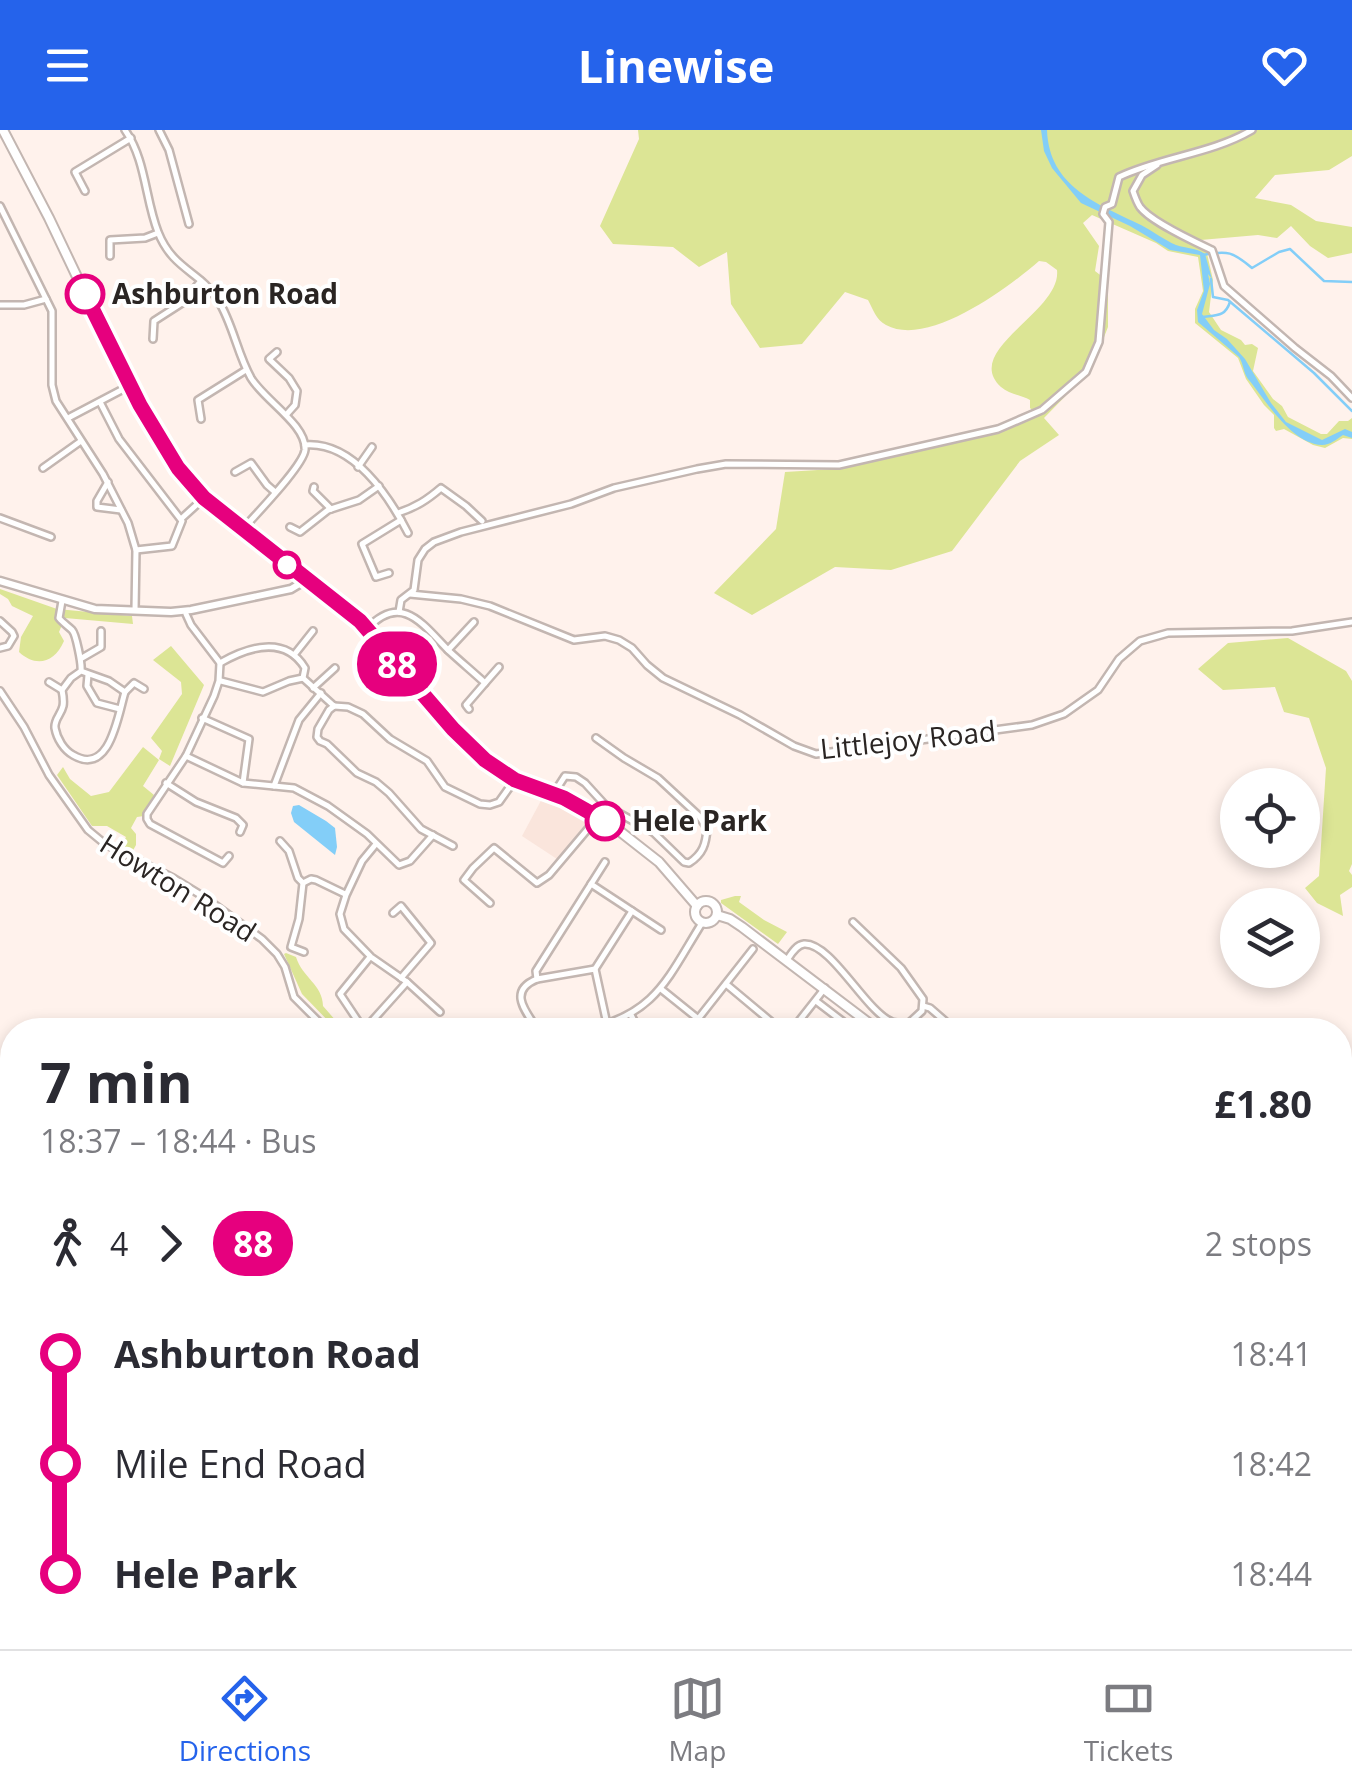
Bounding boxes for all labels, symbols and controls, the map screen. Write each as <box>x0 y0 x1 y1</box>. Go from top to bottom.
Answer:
text: Linewise <box>578 35 774 96</box>
icon: menu <box>40 38 95 93</box>
icon: heart <box>1257 38 1312 93</box>
place label: Ashburton Road <box>112 274 338 312</box>
marker: Ashburton Road <box>66 275 104 313</box>
unlabelled marker <box>274 552 300 578</box>
line badge: 88 <box>352 632 442 696</box>
text: 88 <box>377 641 417 688</box>
street label: Littlejoy Road <box>818 711 998 767</box>
map controls <box>1220 768 1320 988</box>
button: locate <box>1220 768 1320 868</box>
place label: Hele Park <box>632 801 768 839</box>
marker: Hele Park <box>586 802 624 840</box>
street label: Howton Road <box>93 824 264 950</box>
button: layers <box>1220 888 1320 988</box>
text: 7 min <box>40 1044 193 1119</box>
text: £1.80 <box>1214 1077 1312 1129</box>
text: 18:37 – 18:44 · Bus <box>40 1119 316 1162</box>
icon: walk <box>40 1216 95 1271</box>
icon: forward <box>143 1216 198 1271</box>
text: 88 <box>233 1220 273 1267</box>
text: 4 <box>110 1222 128 1265</box>
text: 2 stops <box>1205 1222 1312 1265</box>
text: Ashburton Road <box>114 1327 421 1379</box>
text: 18:41 <box>1230 1332 1312 1375</box>
text: Mile End Road <box>114 1437 367 1489</box>
text: 18:42 <box>1230 1442 1312 1485</box>
text: Hele Park <box>114 1547 297 1599</box>
text: 18:44 <box>1230 1552 1312 1595</box>
tab: Directions <box>179 1671 311 1769</box>
tab: Map <box>668 1671 726 1769</box>
tab: Tickets <box>1084 1671 1173 1769</box>

